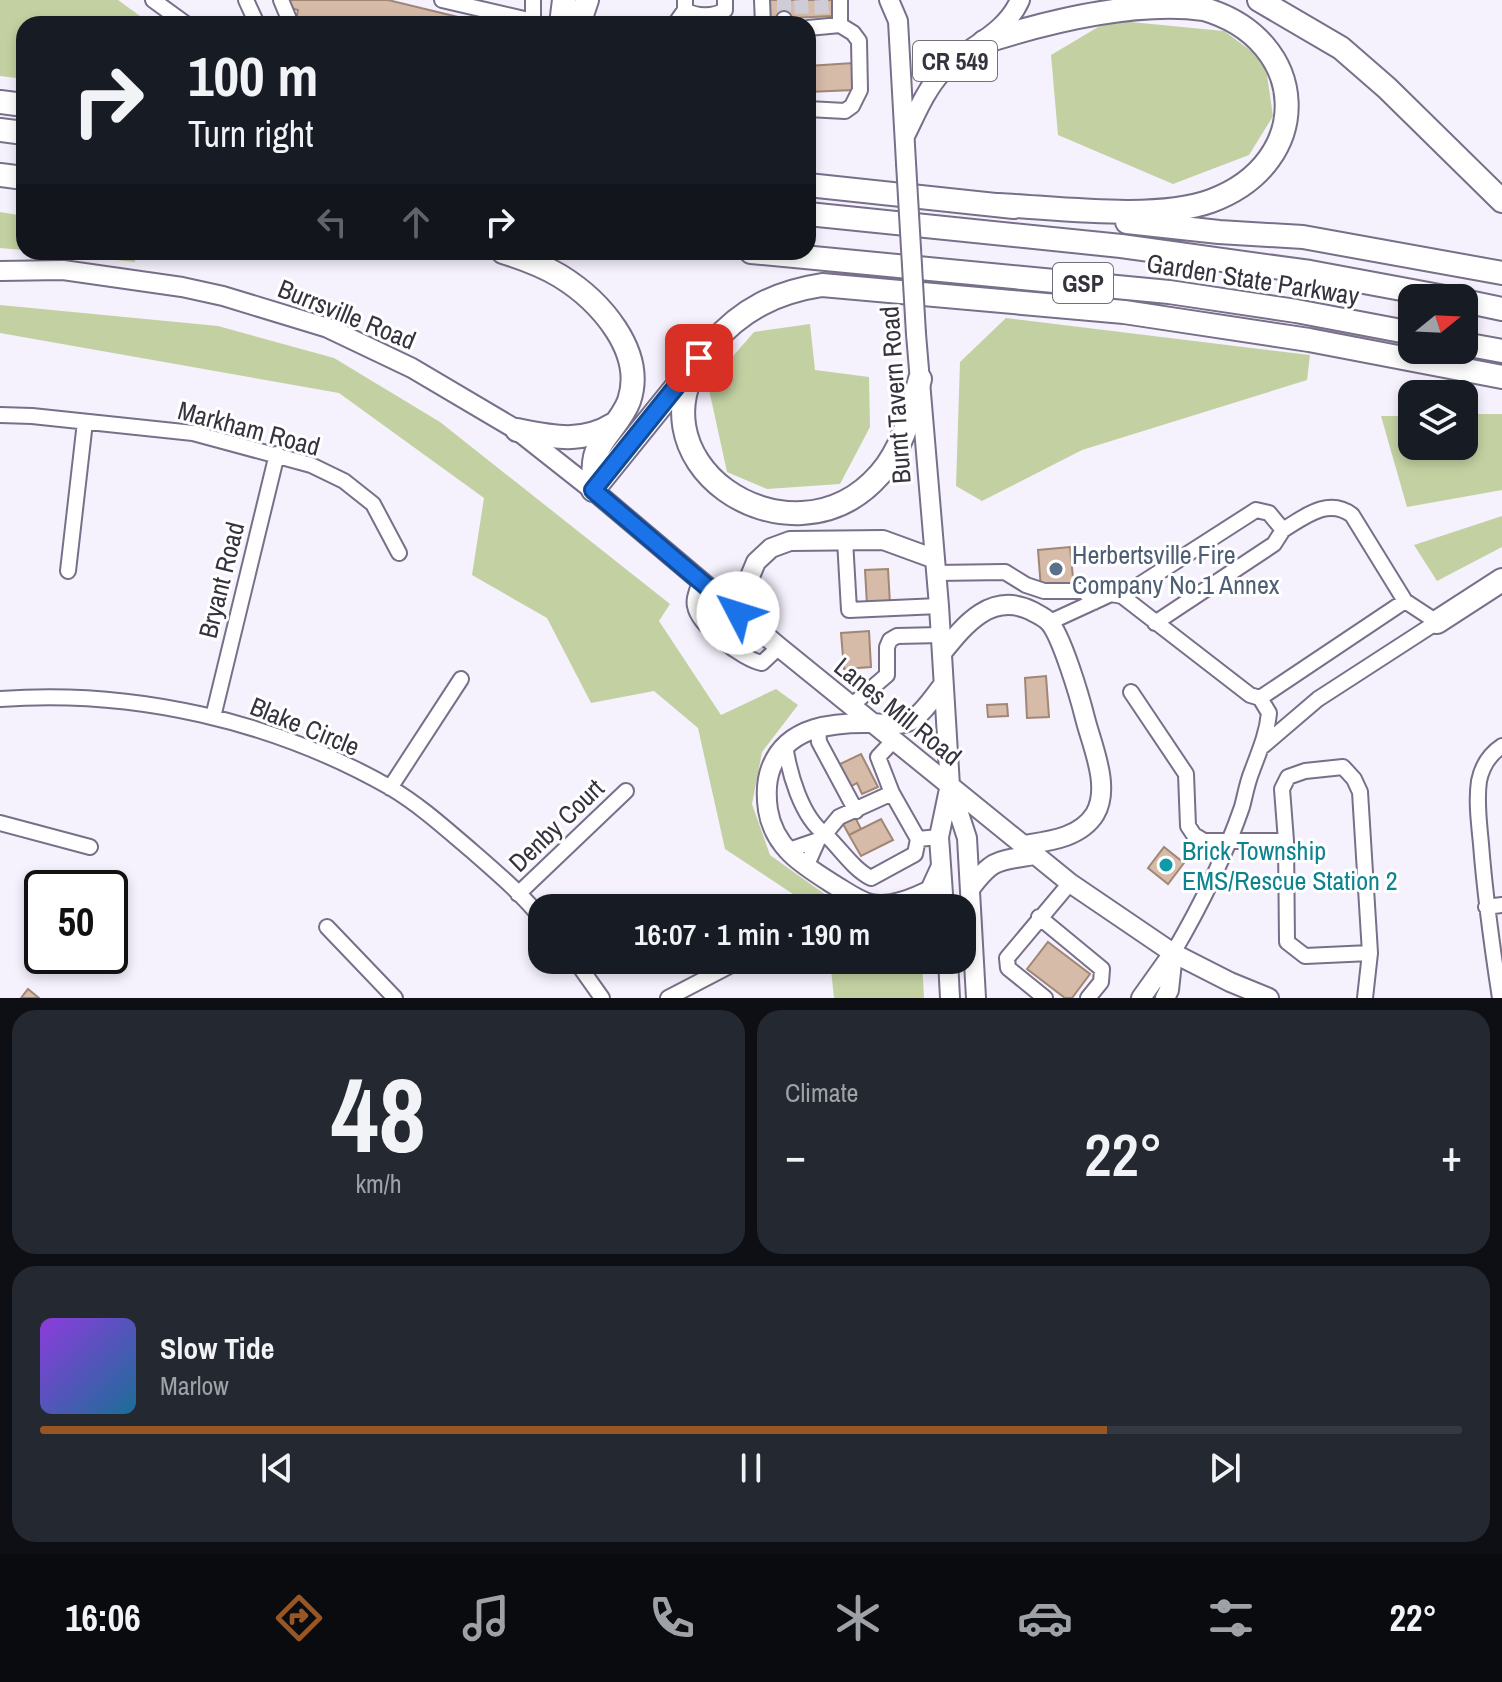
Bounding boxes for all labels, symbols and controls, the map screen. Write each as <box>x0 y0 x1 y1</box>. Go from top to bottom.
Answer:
text: 100 m <box>188 38 318 113</box>
road number: CR 549 <box>913 41 997 81</box>
icon: right <box>56 48 160 152</box>
text: Turn right <box>188 110 313 158</box>
icon: left <box>310 200 354 244</box>
icon: ahead <box>394 200 438 244</box>
icon: right <box>478 200 522 244</box>
street label: Garden State Parkway <box>1144 245 1362 313</box>
road number: GSP <box>1053 263 1113 303</box>
street label: Burrsville Road <box>273 270 421 358</box>
north arrow <box>1398 284 1478 364</box>
map controls <box>1398 284 1478 460</box>
street label: Burnt Tavern Road <box>871 305 919 485</box>
pin <box>665 324 733 392</box>
icon: arrive <box>677 336 721 380</box>
button: layers <box>1398 380 1478 460</box>
street label: Markham Road <box>174 392 324 464</box>
street label: Bryant Road <box>190 518 252 642</box>
place label: Herbertsville Fire Company No.1 Annex <box>1072 537 1280 602</box>
marker: Herbertsville Fire Company No.1 Annex <box>1047 560 1065 578</box>
position arrow <box>696 571 780 655</box>
street label: Lanes Mill Road <box>827 649 969 773</box>
street label: Blake Circle <box>245 688 365 764</box>
street label: Denby Court <box>501 771 611 879</box>
place label: Brick Township EMS/Rescue Station 2 <box>1182 833 1398 898</box>
marker: Brick Township EMS/Rescue Station 2 <box>1157 856 1175 874</box>
speed limit sign: 50 <box>24 870 128 974</box>
text: 16:07 · 1 min · 190 m <box>634 914 870 954</box>
text: 48 <box>331 1044 426 1184</box>
text: Climate <box>785 1075 858 1110</box>
text: 22° <box>1084 1114 1163 1195</box>
text: − <box>785 1125 806 1185</box>
text: + <box>1441 1125 1462 1185</box>
text: km/h <box>355 1166 402 1201</box>
text: Slow Tide <box>160 1328 274 1368</box>
text: Marlow <box>160 1368 229 1403</box>
icon: previous <box>255 1446 299 1490</box>
icon: pause <box>729 1446 773 1490</box>
icon: next <box>1203 1446 1247 1490</box>
icon: directions <box>271 1590 327 1646</box>
icon: music <box>458 1590 514 1646</box>
icon: phone <box>644 1590 700 1646</box>
icon: climate <box>830 1590 886 1646</box>
icon: car <box>1017 1590 1073 1646</box>
icon: filters <box>1203 1590 1259 1646</box>
text: 16:06 <box>65 1594 141 1642</box>
text: 22° <box>1390 1594 1437 1642</box>

